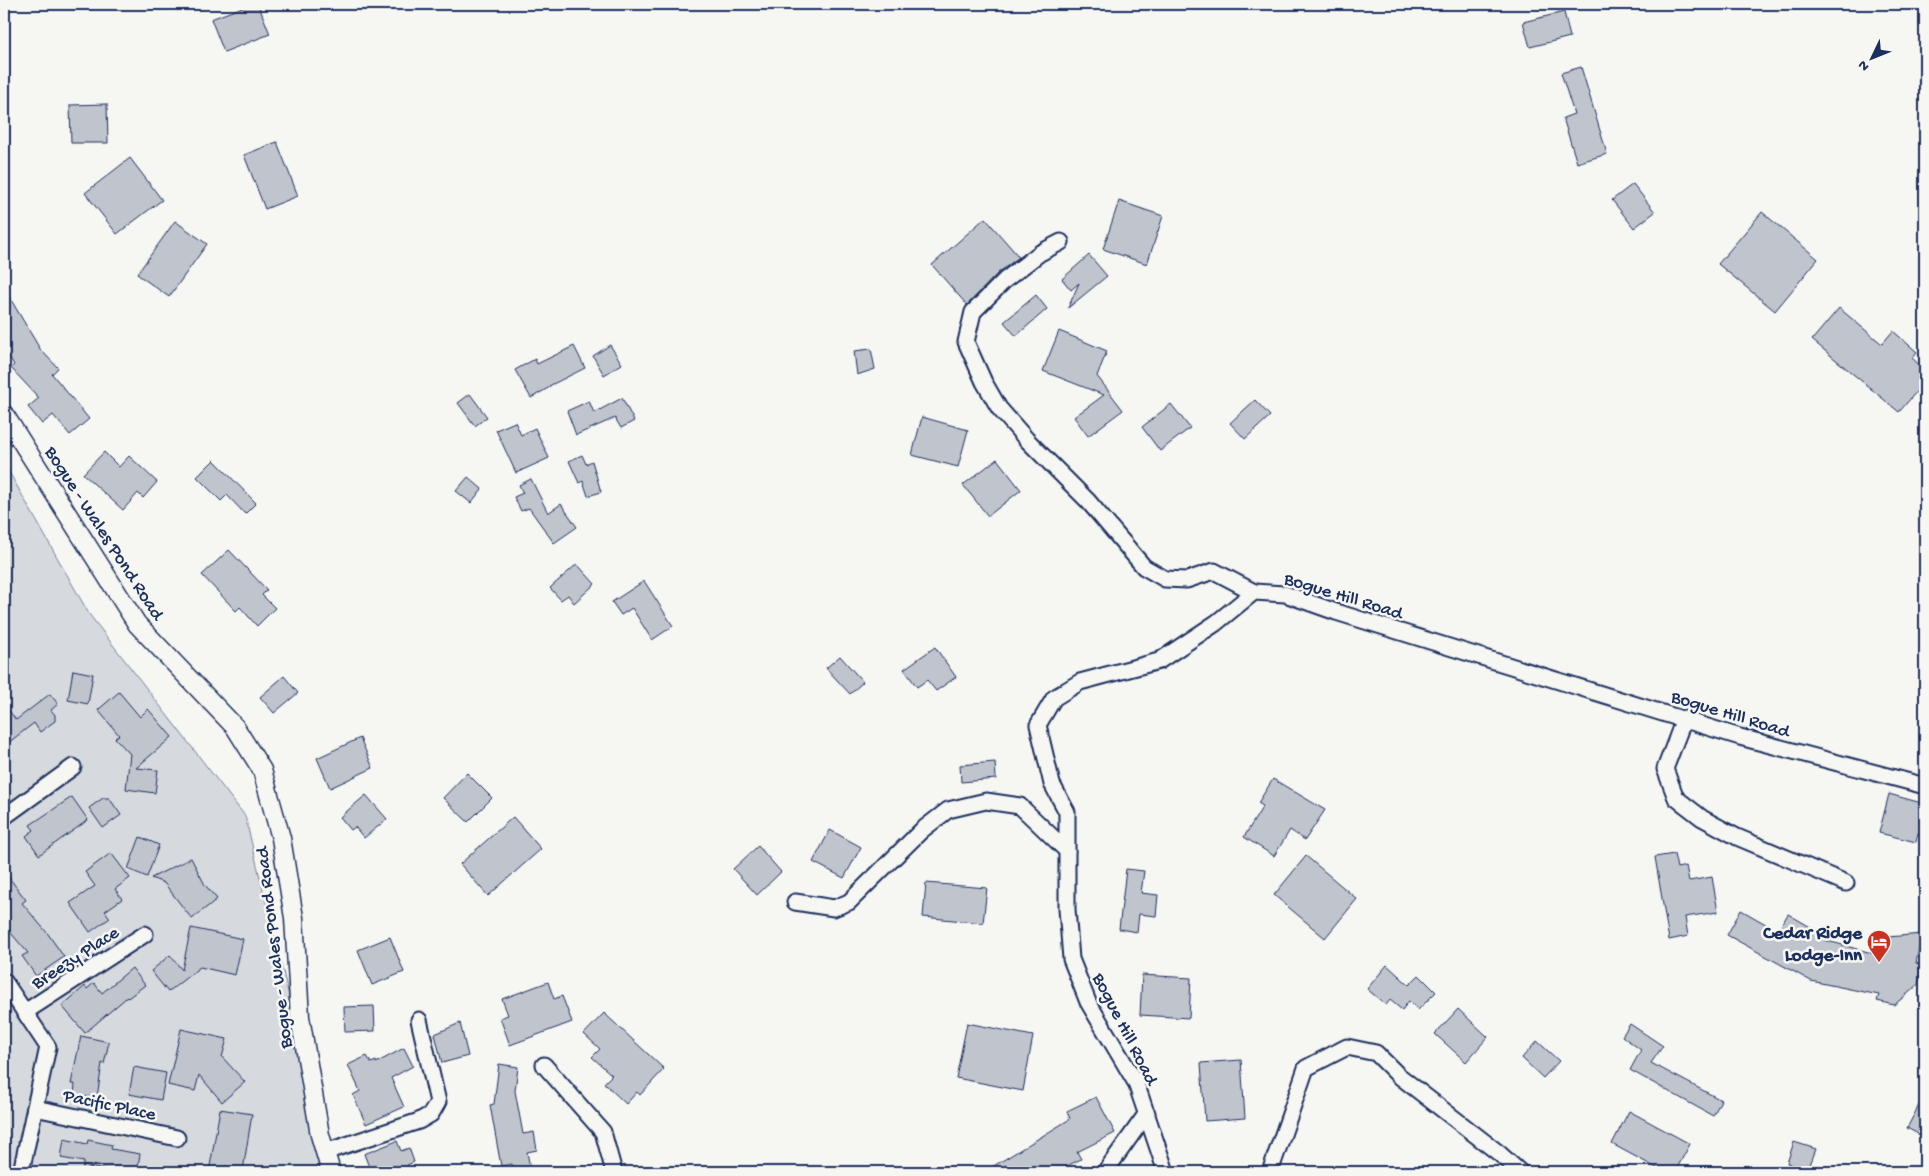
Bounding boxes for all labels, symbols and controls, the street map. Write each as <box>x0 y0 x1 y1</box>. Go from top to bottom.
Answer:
north arrow <box>1846 32 1896 82</box>
text: N <box>1855 56 1874 74</box>
street label: Bogue - Wales Pond Road <box>38 442 169 627</box>
street label: Bogue Hill Road <box>1280 568 1407 627</box>
street label: Bogue Hill Road <box>1667 686 1794 745</box>
street label: Bogue - Wales Pond Road <box>251 844 299 1051</box>
street label: Breezy Place <box>27 922 124 996</box>
place label: Cedar Ridge Lodge-Inn <box>1762 923 1863 968</box>
hotel icon: Cedar Ridge Lodge-Inn <box>1866 929 1892 963</box>
street label: Bogue Hill Road <box>1085 969 1163 1091</box>
street label: Pacific Place <box>60 1085 158 1127</box>

